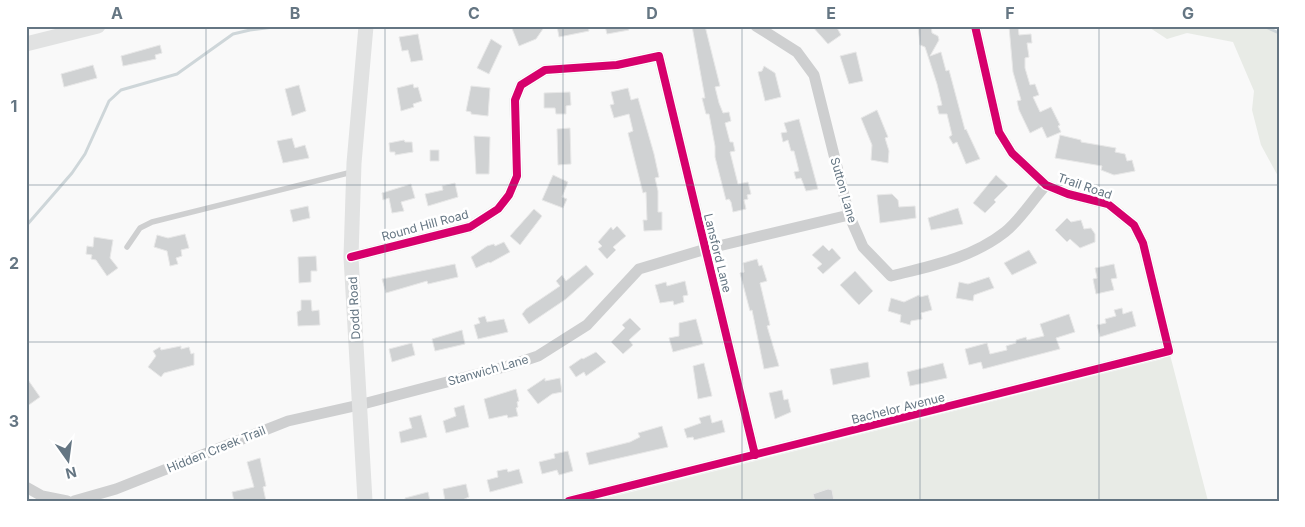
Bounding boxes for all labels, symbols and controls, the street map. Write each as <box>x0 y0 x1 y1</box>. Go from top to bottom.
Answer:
text: A <box>111 3 123 23</box>
text: B <box>290 3 300 23</box>
text: C <box>468 3 480 23</box>
text: D <box>646 3 658 23</box>
text: E <box>826 3 836 23</box>
text: F <box>1005 3 1015 23</box>
text: G <box>1182 3 1194 23</box>
text: 1 <box>11 96 17 116</box>
street label: Sutton Lane <box>827 155 861 225</box>
street label: Trail Road <box>1056 170 1114 202</box>
street label: Round Hill Road <box>380 206 470 244</box>
street label: Lansford Lane <box>701 212 735 294</box>
text: 2 <box>9 253 19 273</box>
street label: Dodd Road <box>345 276 363 340</box>
street label: Stanwich Lane <box>446 351 530 389</box>
street label: Bachelor Avenue <box>850 389 946 427</box>
text: 3 <box>9 411 19 431</box>
street label: Hidden Creek Trail <box>164 422 268 476</box>
north arrow <box>42 434 92 484</box>
text: N <box>64 464 78 483</box>

